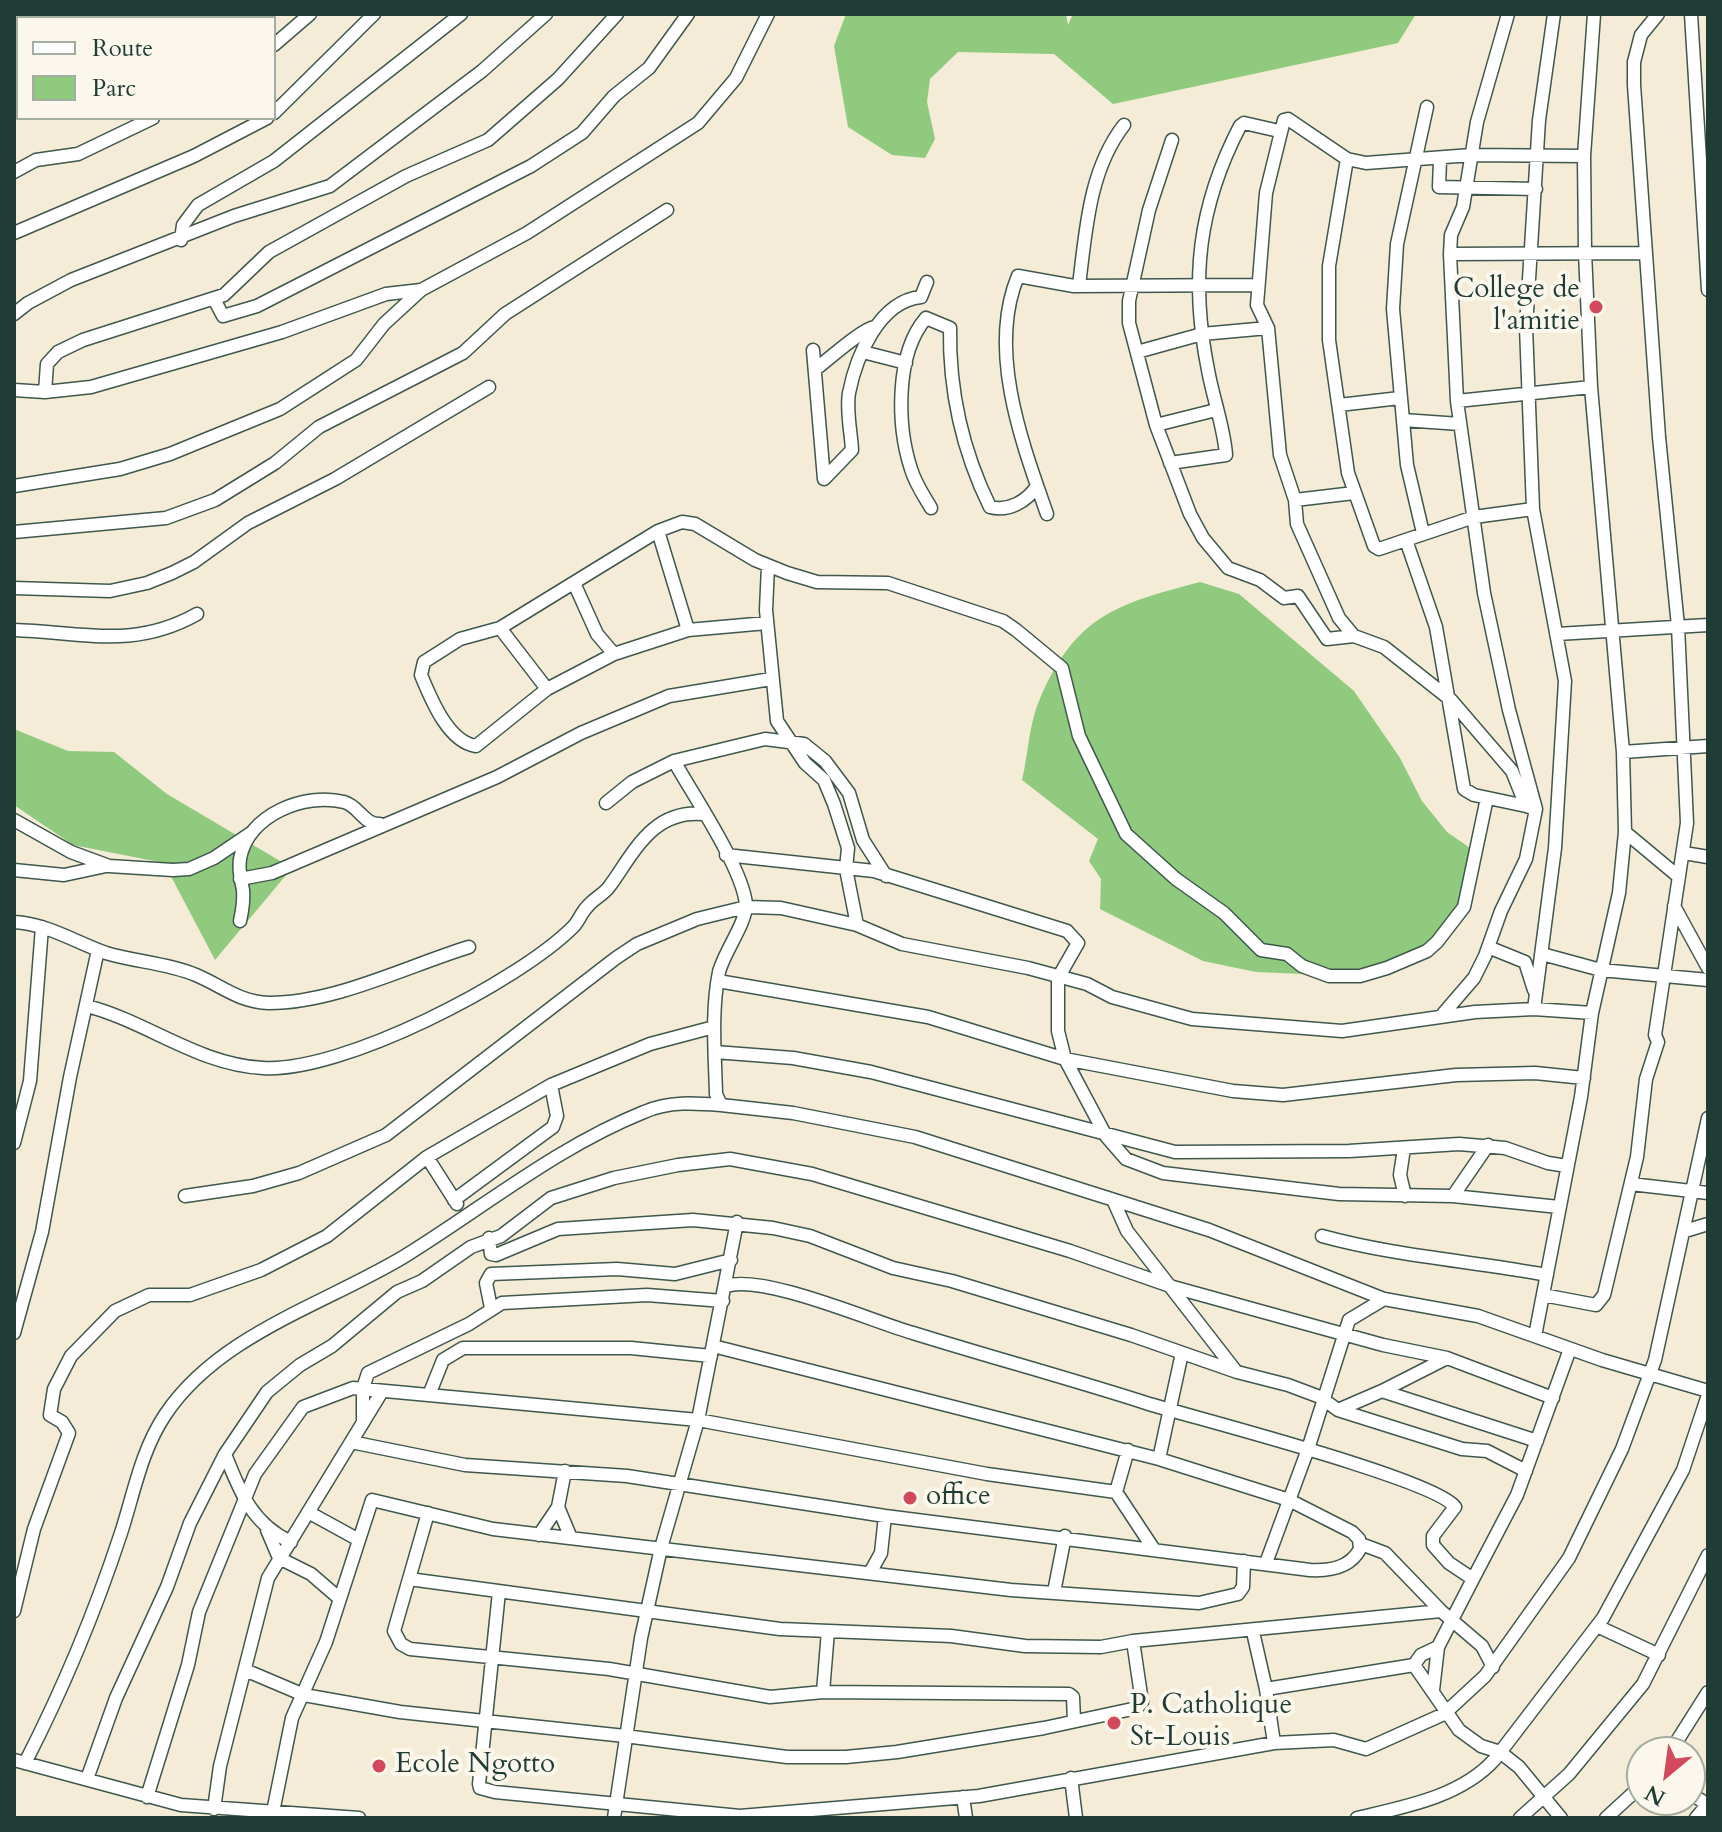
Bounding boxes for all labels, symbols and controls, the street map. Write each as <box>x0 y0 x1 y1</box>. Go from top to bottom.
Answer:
legend <box>16 16 276 120</box>
text: Route <box>92 32 153 65</box>
text: Parc <box>92 72 136 105</box>
place label: College de l'amitie <box>1453 274 1580 340</box>
marker: College de l'amitie <box>1587 298 1605 316</box>
place label: office <box>926 1481 991 1515</box>
marker: office <box>901 1489 919 1507</box>
place label: P. Catholique St-Louis <box>1130 1690 1292 1756</box>
marker: P. Catholique St-Louis <box>1105 1714 1123 1732</box>
north arrow <box>1626 1736 1706 1816</box>
place label: Ecole Ngotto <box>395 1749 555 1783</box>
marker: Ecole Ngotto <box>370 1757 388 1775</box>
text: N <box>1640 1777 1671 1813</box>

